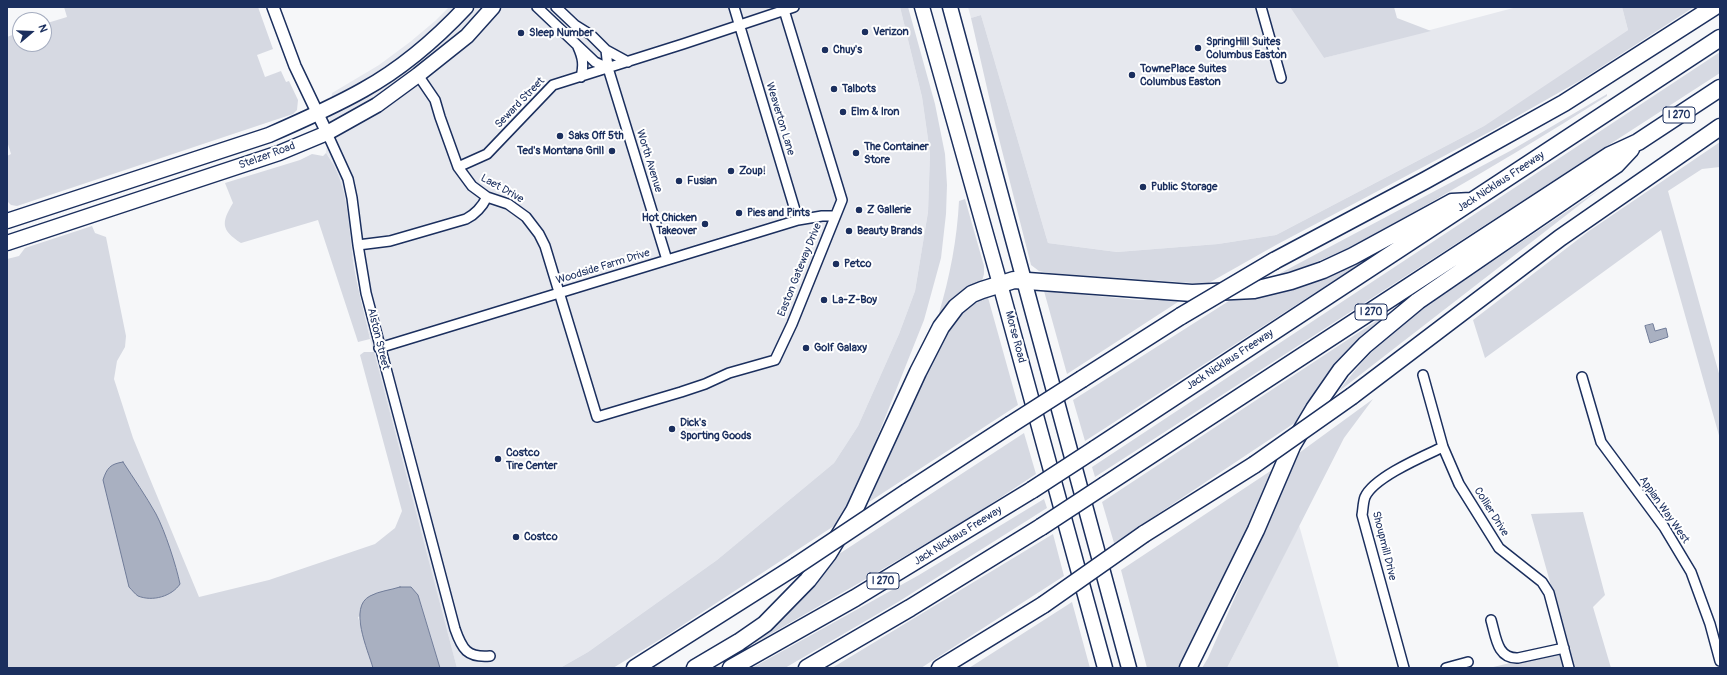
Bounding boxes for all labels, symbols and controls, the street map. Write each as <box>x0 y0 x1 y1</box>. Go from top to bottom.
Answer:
north arrow <box>12 12 52 52</box>
text: N <box>36 23 50 34</box>
place label: Verizon <box>873 25 909 39</box>
place label: Sleep Number <box>529 26 594 40</box>
marker: Verizon <box>860 27 870 37</box>
marker: Sleep Number <box>516 28 526 38</box>
place label: SpringHill Suites Columbus Easton <box>1206 35 1287 61</box>
place label: Chuy's <box>833 43 862 57</box>
marker: SpringHill Suites Columbus Easton <box>1193 43 1203 53</box>
marker: Chuy's <box>820 45 830 55</box>
place label: TownePlace Suites Columbus Easton <box>1140 62 1226 88</box>
marker: TownePlace Suites Columbus Easton <box>1127 70 1137 80</box>
street label: Seward Street <box>492 75 548 131</box>
street label: Weaverton Lane <box>763 81 797 157</box>
place label: Talbots <box>842 82 876 96</box>
marker: Talbots <box>829 84 839 94</box>
place label: Elm & Iron <box>851 105 900 119</box>
marker: Elm & Iron <box>838 107 848 117</box>
road number: I 270 <box>1663 107 1695 123</box>
street label: Worth Avenue <box>633 128 665 194</box>
place label: Saks Off 5th <box>568 129 624 143</box>
marker: Saks Off 5th <box>555 131 565 141</box>
street label: Stelzer Road <box>237 140 297 172</box>
place label: The Container Store <box>864 140 929 166</box>
place label: Ted's Montana Grill <box>517 144 604 158</box>
marker: Ted's Montana Grill <box>607 146 617 156</box>
marker: The Container Store <box>851 148 861 158</box>
street label: Jack Nicklaus Freeway <box>1455 149 1547 215</box>
place label: Zoup! <box>739 164 766 178</box>
marker: Zoup! <box>726 166 736 176</box>
street label: Laet Drive <box>478 172 526 206</box>
place label: Fusian <box>687 174 717 188</box>
marker: Fusian <box>674 176 684 186</box>
place label: Public Storage <box>1151 180 1217 194</box>
marker: Public Storage <box>1138 182 1148 192</box>
place label: Z Gallerie <box>867 203 911 217</box>
marker: Z Gallerie <box>854 205 864 215</box>
place label: Pies and Pints <box>747 206 810 220</box>
marker: Pies and Pints <box>734 208 744 218</box>
place label: Hot Chicken Takeover <box>642 211 697 237</box>
marker: Hot Chicken Takeover <box>700 219 710 229</box>
street label: Easton Gateway Drive <box>775 221 825 319</box>
place label: Beauty Brands <box>857 224 922 238</box>
marker: Beauty Brands <box>844 226 854 236</box>
street label: Woodside Farm Drive <box>554 246 652 288</box>
place label: Petco <box>844 257 871 271</box>
marker: Petco <box>831 259 841 269</box>
place label: La-Z-Boy <box>832 293 877 307</box>
marker: La-Z-Boy <box>819 295 829 305</box>
road number: I 270 <box>1355 304 1387 320</box>
street label: Alston Street <box>364 307 392 371</box>
street label: Morse Road <box>1002 310 1028 364</box>
street label: Jack Nicklaus Freeway <box>1184 327 1276 393</box>
place label: Golf Galaxy <box>814 341 867 355</box>
marker: Golf Galaxy <box>801 343 811 353</box>
place label: Dick's Sporting Goods <box>680 416 751 442</box>
marker: Dick's Sporting Goods <box>667 424 677 434</box>
place label: Costco Tire Center <box>506 446 557 472</box>
marker: Costco Tire Center <box>493 454 503 464</box>
street label: Appian Way West <box>1636 474 1692 546</box>
street label: Collier Drive <box>1471 485 1511 539</box>
street label: Jack Nicklaus Freeway <box>912 504 1004 568</box>
street label: Shoupmill Drive <box>1369 510 1399 582</box>
place label: Costco <box>524 530 558 544</box>
marker: Costco <box>511 532 521 542</box>
road number: I 270 <box>867 573 899 589</box>

